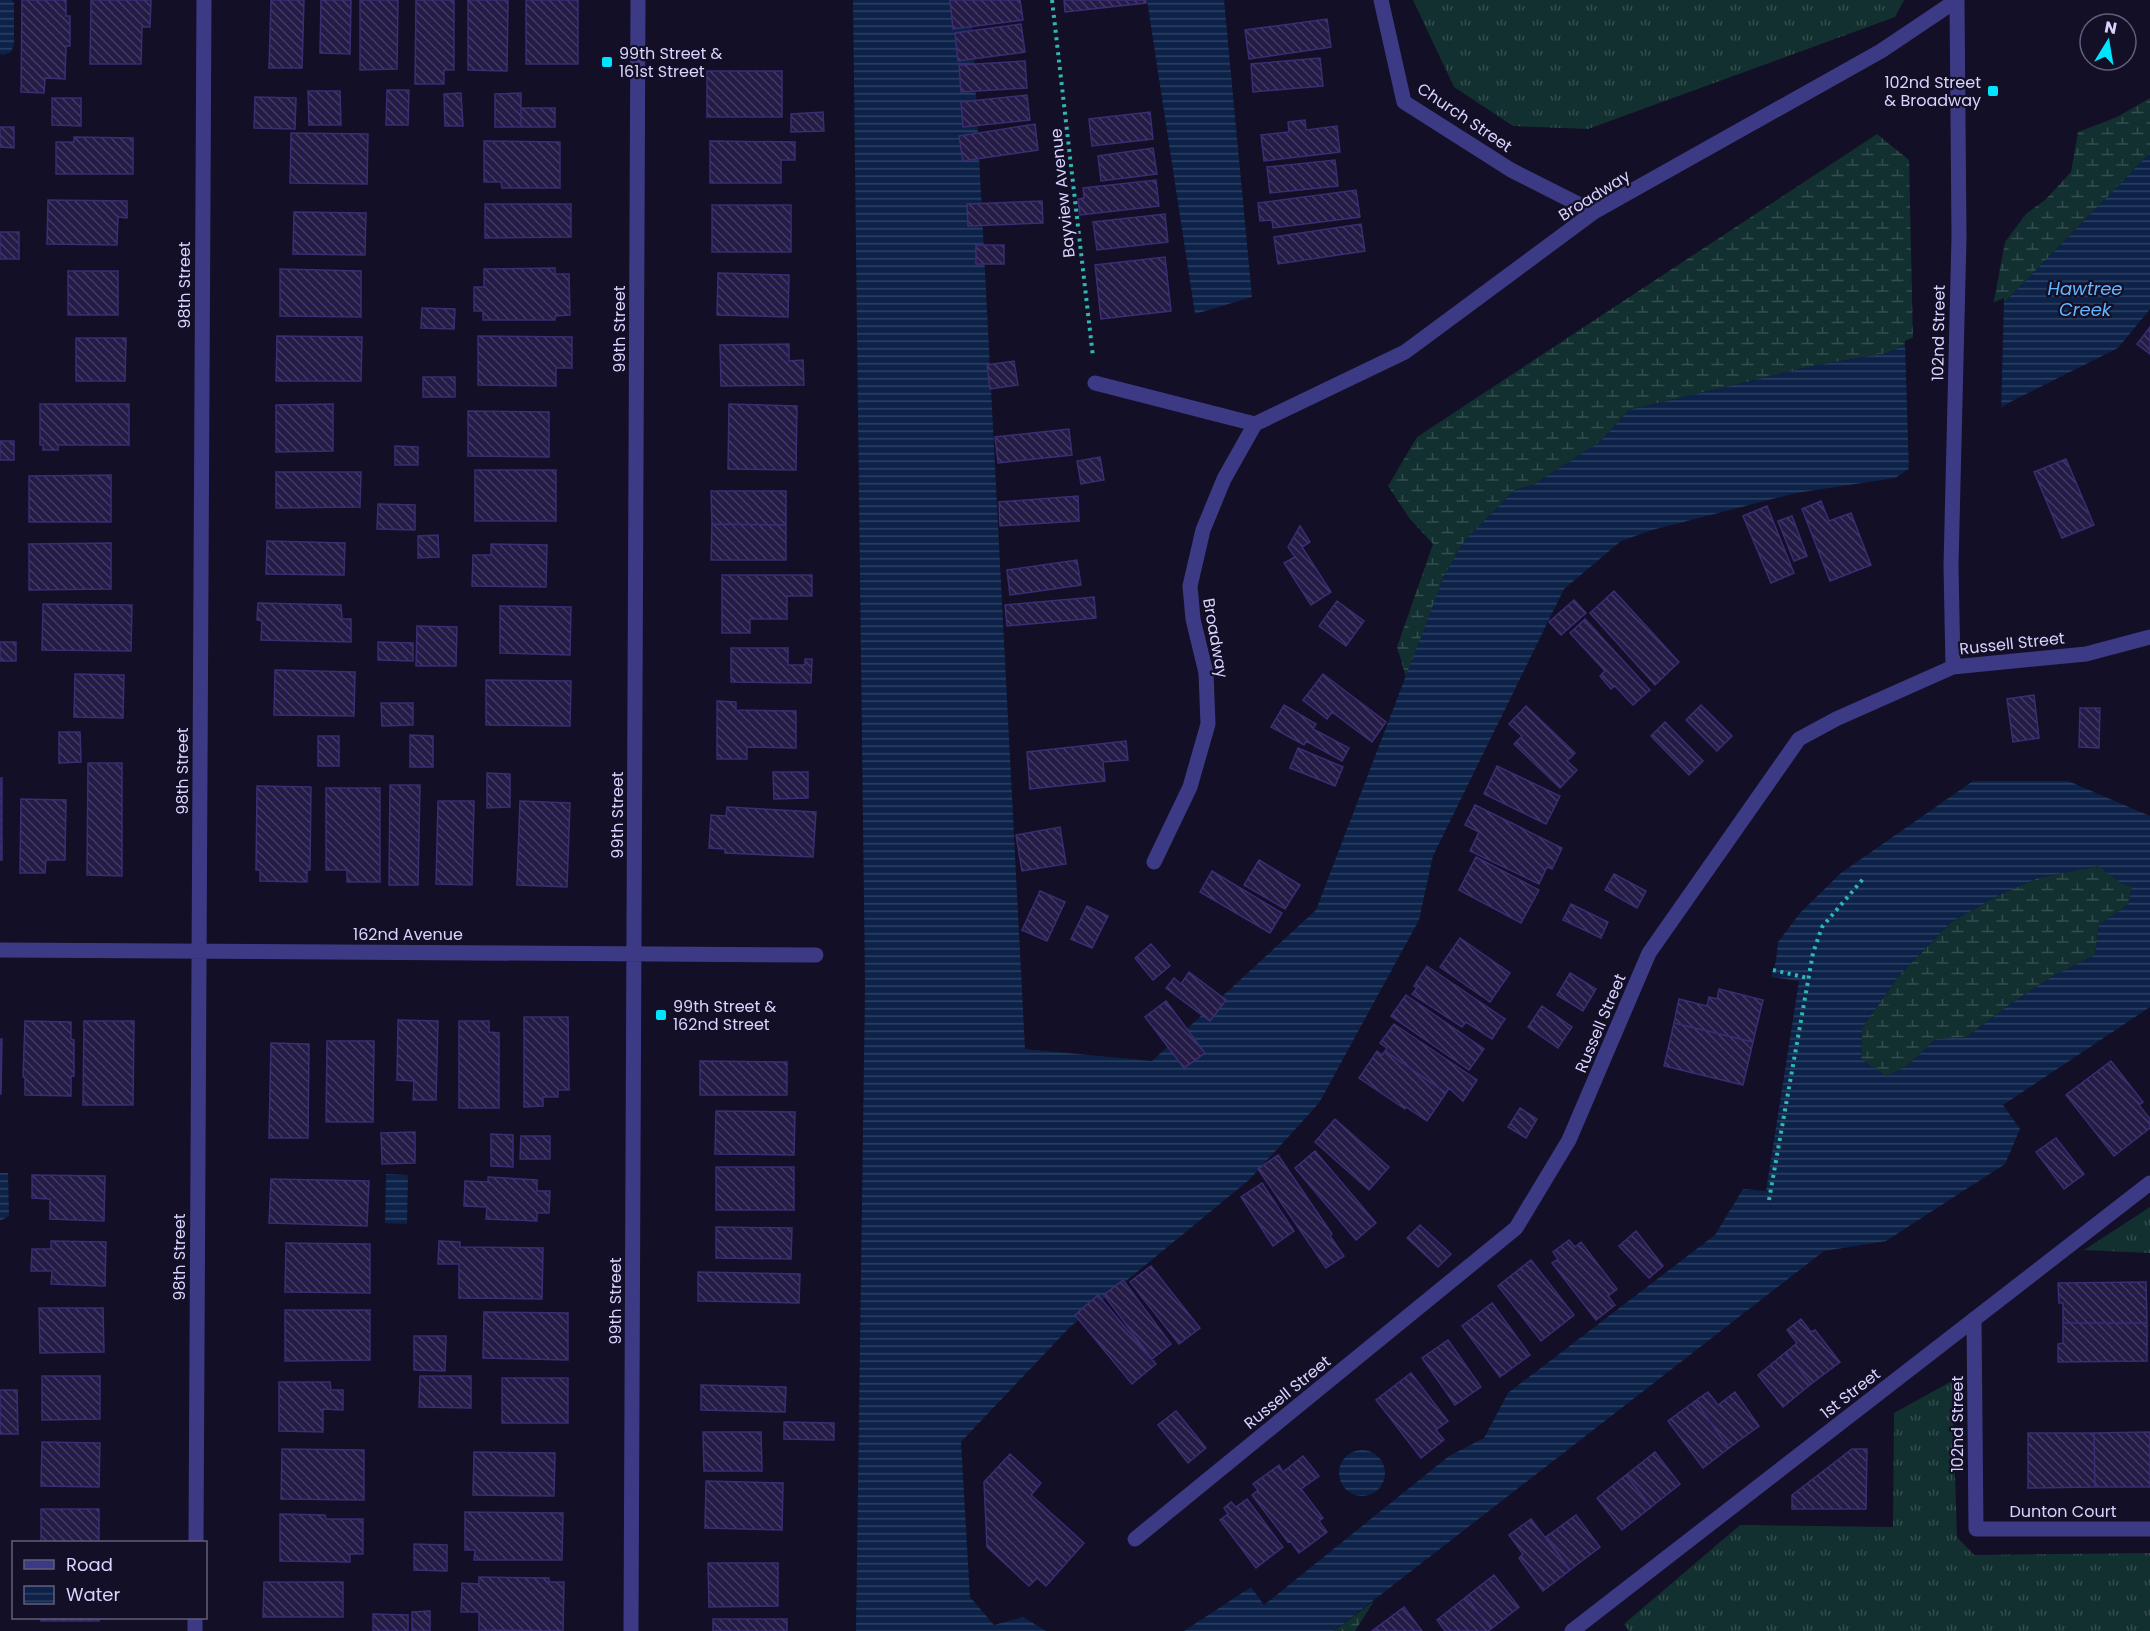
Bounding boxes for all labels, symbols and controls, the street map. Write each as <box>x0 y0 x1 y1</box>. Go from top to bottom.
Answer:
north arrow <box>2078 12 2138 72</box>
text: N <box>2103 15 2119 40</box>
place label: 99th Street & 161st Street <box>619 42 723 83</box>
marker: 99th Street & 161st Street <box>600 55 614 69</box>
place label: 102nd Street & Broadway <box>1884 71 1981 112</box>
street label: Church Street <box>1413 77 1517 158</box>
marker: 102nd Street & Broadway <box>1986 84 2000 98</box>
street label: Bayview Avenue <box>1044 127 1081 259</box>
street label: Broadway <box>1554 164 1635 227</box>
street label: 98th Street <box>173 241 196 329</box>
water label: Hawtree Creek <box>2048 276 2122 322</box>
street label: 102nd Street <box>1926 284 1951 381</box>
street label: 99th Street <box>608 285 631 373</box>
street label: Broadway <box>1197 596 1234 680</box>
street label: Russell Street <box>1958 627 2066 660</box>
street label: 98th Street <box>171 727 194 815</box>
street label: 99th Street <box>606 771 629 859</box>
street label: 162nd Avenue <box>353 923 463 946</box>
street label: Russell Street <box>1569 970 1632 1076</box>
place label: 99th Street & 162nd Street <box>673 995 777 1036</box>
marker: 99th Street & 162nd Street <box>654 1008 668 1022</box>
street label: 98th Street <box>168 1213 191 1301</box>
street label: 99th Street <box>604 1257 627 1345</box>
street label: Russell Street <box>1239 1350 1336 1435</box>
street label: 1st Street <box>1815 1363 1885 1424</box>
street label: 102nd Street <box>1946 1376 1969 1472</box>
street label: Dunton Court <box>2010 1500 2117 1523</box>
legend <box>12 1541 207 1619</box>
text: Road <box>66 1552 113 1577</box>
text: Water <box>66 1582 120 1607</box>

